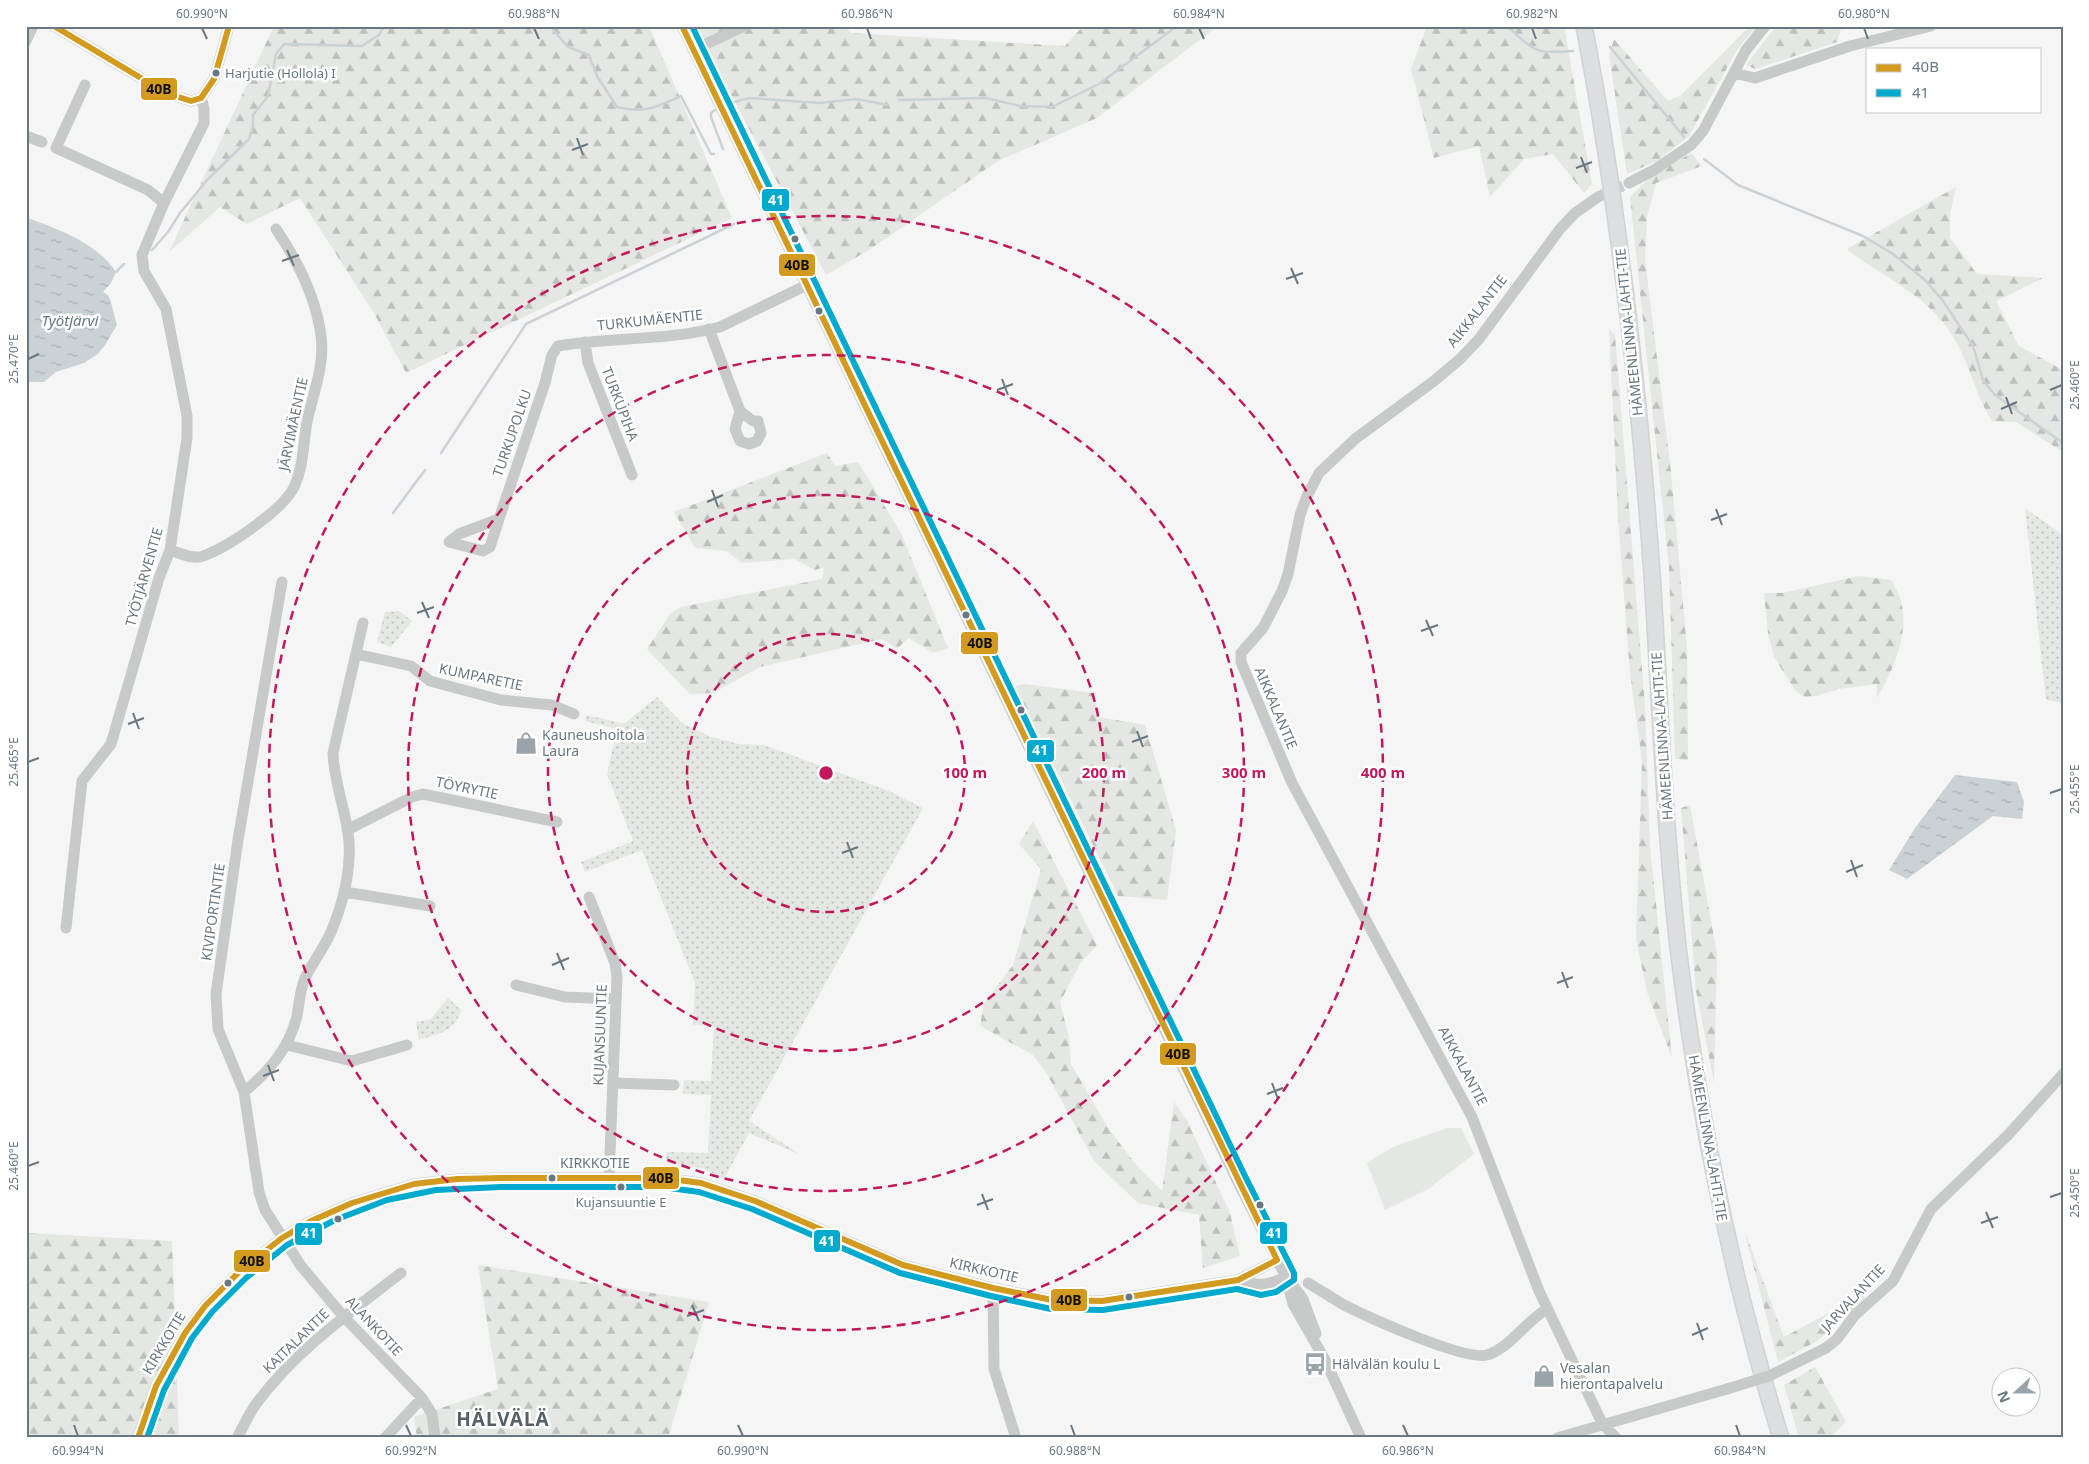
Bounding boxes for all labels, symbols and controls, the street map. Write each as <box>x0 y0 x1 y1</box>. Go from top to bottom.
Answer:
text: 60.990°N <box>176 5 228 22</box>
text: 60.988°N <box>508 5 560 22</box>
text: 60.986°N <box>841 5 893 22</box>
text: 60.984°N <box>1173 5 1225 22</box>
text: 60.982°N <box>1506 5 1558 22</box>
text: 60.980°N <box>1838 5 1890 22</box>
legend <box>1866 48 2042 112</box>
text: 40B <box>1912 56 1939 76</box>
place label: Harjutie (Hollola) I <box>225 64 336 82</box>
marker: Harjutie (Hollola) I <box>211 68 221 78</box>
line badge: 40B <box>140 77 178 101</box>
text: 40B <box>146 79 172 98</box>
text: 41 <box>1912 82 1929 102</box>
line badge: 41 <box>761 188 790 212</box>
text: 41 <box>768 190 784 209</box>
unlabelled marker <box>790 234 800 244</box>
street label: HÄMEENLINNA-LAHTI-TIE <box>1610 247 1647 417</box>
line badge: 40B <box>778 253 816 277</box>
text: 40B <box>784 255 810 274</box>
street label: AIKKALANTIE <box>1442 270 1511 351</box>
street label: TURKUMÄENTIE <box>596 305 704 334</box>
unlabelled marker <box>814 306 824 316</box>
water label: Työtjärvi <box>42 310 100 330</box>
text: 25.470°E <box>5 334 22 384</box>
text: 25.460°E <box>2066 360 2083 410</box>
street label: TURKUPIHA <box>598 364 643 444</box>
street label: JÄRVIMÄENTIE <box>273 375 312 474</box>
street label: TURKUPOLKU <box>488 387 535 479</box>
street label: TYÖTJÄRVENTIE <box>120 525 167 629</box>
unlabelled marker <box>961 610 971 620</box>
line badge: 40B <box>960 631 999 655</box>
text: 40B <box>967 633 993 652</box>
street label: HÄMEENLINNA-LAHTI-TIE <box>1646 651 1677 821</box>
street label: KUMPARETIE <box>437 658 525 695</box>
street label: AIKKALANTIE <box>1251 664 1302 752</box>
unlabelled marker <box>1016 705 1026 715</box>
place label: Kauneushoitola Laura <box>542 725 645 760</box>
shop icon: Kauneushoitola Laura <box>513 730 539 756</box>
text: 25.465°E <box>5 737 22 787</box>
line badge: 41 <box>1026 739 1055 763</box>
text: 41 <box>1032 740 1048 759</box>
text: 100 m <box>943 762 987 782</box>
text: 200 m <box>1082 762 1126 782</box>
text: 300 m <box>1222 762 1266 782</box>
text: 400 m <box>1361 762 1405 782</box>
centre of rings <box>817 764 835 782</box>
text: 25.455°E <box>2066 764 2083 814</box>
street label: TÖYRYTIE <box>434 772 500 803</box>
street label: KIVIPORTINTIE <box>196 862 229 962</box>
street label: KUJANSUUNTIE <box>588 984 611 1086</box>
street label: AIKKALANTIE <box>1435 1023 1492 1109</box>
line badge: 40B <box>1159 1042 1197 1066</box>
text: 40B <box>1165 1044 1191 1063</box>
street label: HÄMEENLINNA-LAHTI-TIE <box>1685 1053 1732 1223</box>
text: 25.460°E <box>5 1141 22 1191</box>
street label: KIRKKOTIE <box>560 1153 630 1172</box>
line badge: 40B <box>642 1166 680 1190</box>
text: 40B <box>648 1168 674 1187</box>
text: 25.450°E <box>2066 1168 2083 1218</box>
unlabelled marker <box>547 1173 557 1183</box>
marker: Kujansuuntie E <box>616 1182 626 1192</box>
place label: Kujansuuntie E <box>575 1193 667 1211</box>
unlabelled marker <box>1255 1200 1265 1210</box>
unlabelled marker <box>333 1214 343 1224</box>
line badge: 41 <box>1259 1221 1288 1245</box>
line badge: 41 <box>294 1222 323 1246</box>
text: 41 <box>301 1223 317 1242</box>
text: 41 <box>1266 1223 1282 1242</box>
line badge: 41 <box>813 1229 841 1253</box>
text: 41 <box>819 1231 835 1250</box>
line badge: 40B <box>233 1249 271 1273</box>
text: 40B <box>239 1251 265 1270</box>
street label: KIRKKOTIE <box>948 1252 1020 1287</box>
street label: JARVALANTIE <box>1815 1260 1889 1337</box>
unlabelled marker <box>223 1278 233 1288</box>
line badge: 40B <box>1050 1288 1088 1312</box>
text: 40B <box>1056 1290 1082 1309</box>
street label: ALANKOTIE <box>342 1292 407 1360</box>
unlabelled marker <box>1124 1292 1134 1302</box>
street label: KAITALANTIE <box>258 1304 333 1377</box>
street label: KIRKKOTIE <box>137 1308 190 1378</box>
bus stop icon: Hälvälän koulu L <box>1302 1351 1328 1377</box>
place label: Hälvälän koulu L <box>1332 1354 1440 1373</box>
place label: Vesalan hierontapalvelu <box>1560 1358 1663 1393</box>
shop icon: Vesalan hierontapalvelu <box>1531 1363 1557 1389</box>
north arrow <box>1992 1366 2042 1416</box>
text: N <box>1992 1388 2014 1406</box>
district label: HÄLVÄLÄ <box>456 1406 550 1432</box>
text: 60.994°N <box>52 1442 104 1459</box>
text: 60.992°N <box>385 1442 437 1459</box>
text: 60.990°N <box>717 1442 769 1459</box>
text: 60.988°N <box>1049 1442 1101 1459</box>
text: 60.986°N <box>1382 1442 1434 1459</box>
text: 60.984°N <box>1714 1442 1766 1459</box>

